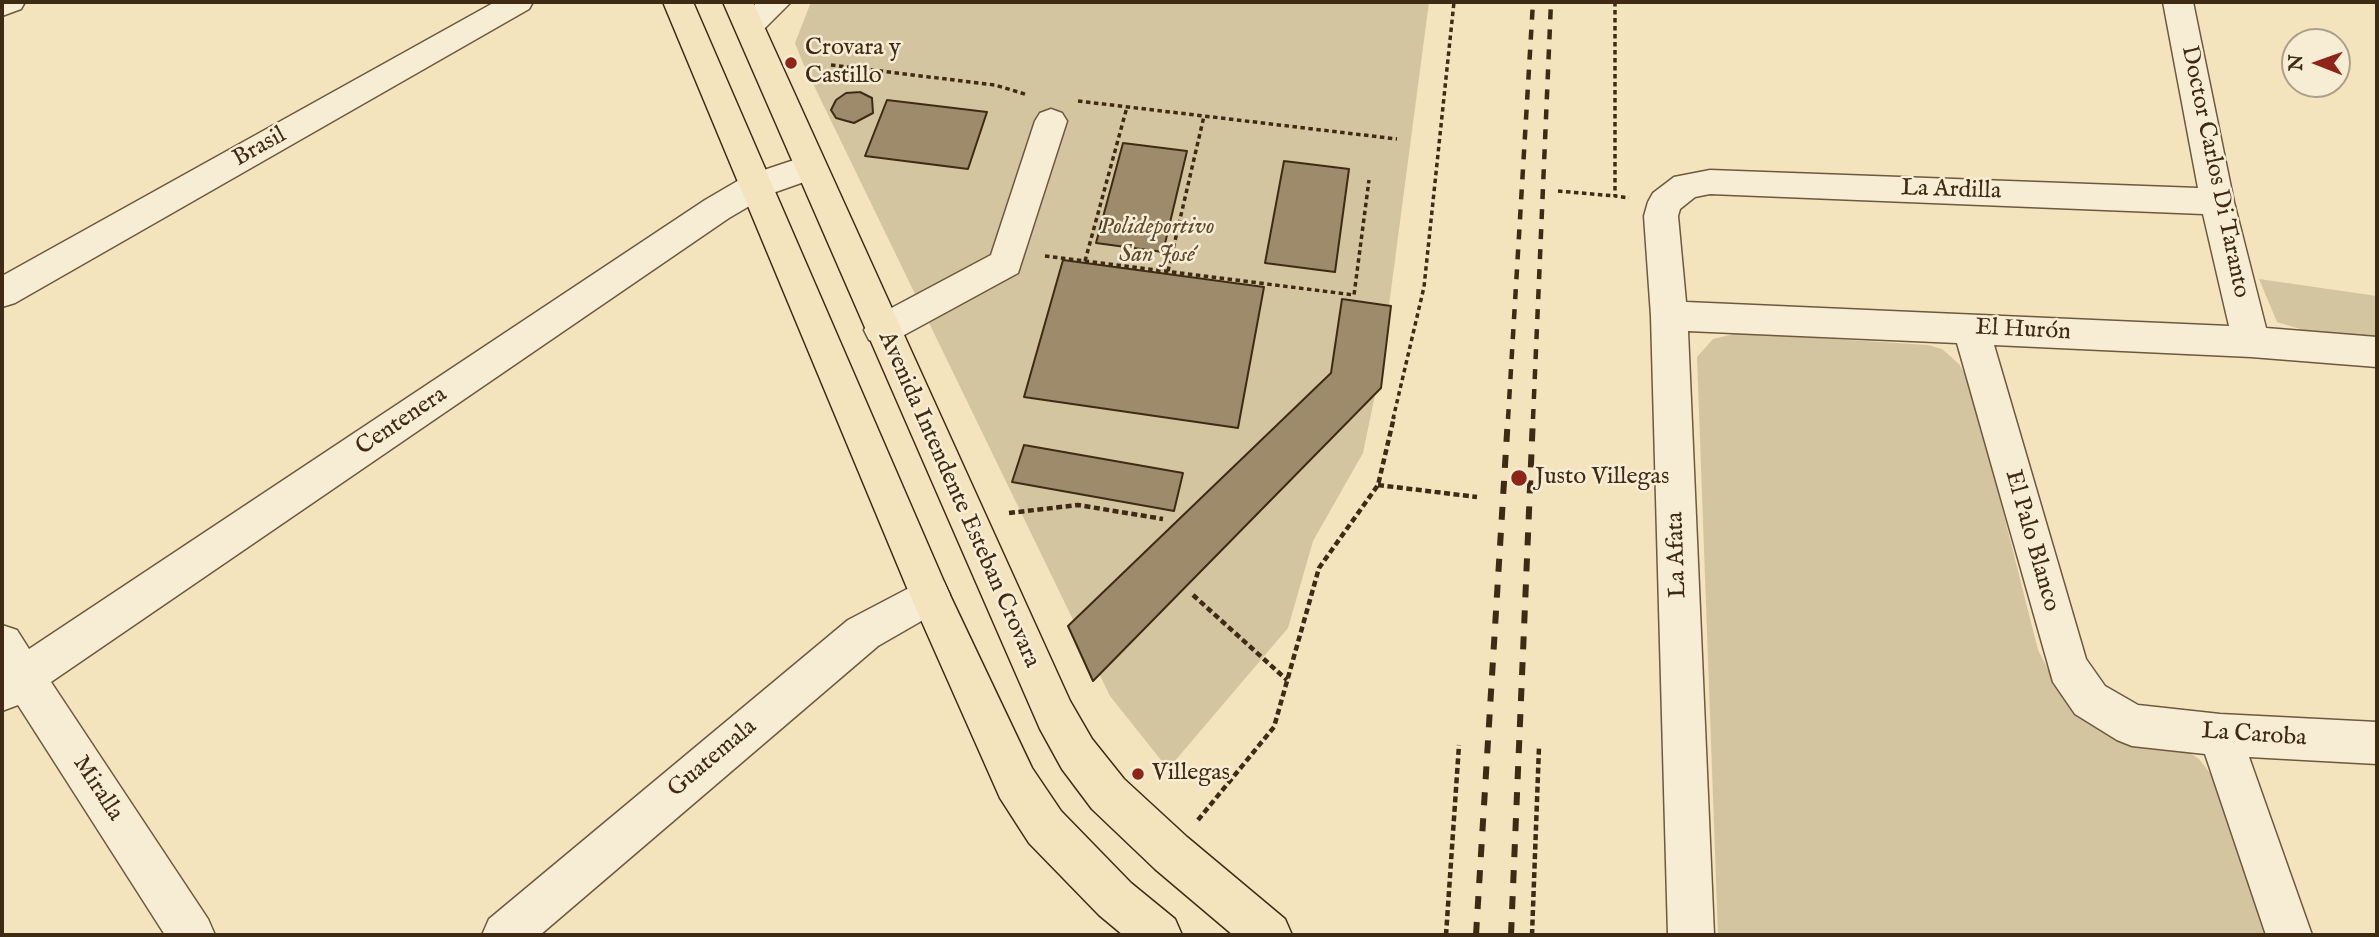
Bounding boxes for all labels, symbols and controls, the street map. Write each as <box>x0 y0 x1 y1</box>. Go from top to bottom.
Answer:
north arrow <box>2281 28 2351 98</box>
place label: Crovara y Castillo <box>805 35 901 91</box>
street label: Doctor Carlos Di Taranto <box>2173 43 2255 301</box>
text: N <box>2285 54 2309 71</box>
marker: Crovara y Castillo <box>783 55 799 71</box>
street label: Brasil <box>228 122 292 174</box>
street label: La Ardilla <box>1900 175 2002 207</box>
park label: Polideportivo San José <box>1099 214 1215 270</box>
street label: El Hurón <box>1974 314 2072 348</box>
street label: Avenida Intendente Esteban Crovara <box>871 327 1045 673</box>
street label: Centenera <box>351 381 453 463</box>
place label: Justo Villegas <box>1535 464 1669 492</box>
street label: El Palo Blanco <box>1997 467 2065 615</box>
marker: Justo Villegas <box>1509 468 1529 488</box>
street label: La Afata <box>1662 511 1694 599</box>
street label: Guatemala <box>663 714 763 804</box>
street label: La Caroba <box>2201 718 2307 754</box>
street label: Miralla <box>65 751 129 827</box>
place label: Villegas <box>1152 760 1230 788</box>
marker: Villegas <box>1130 766 1146 782</box>

